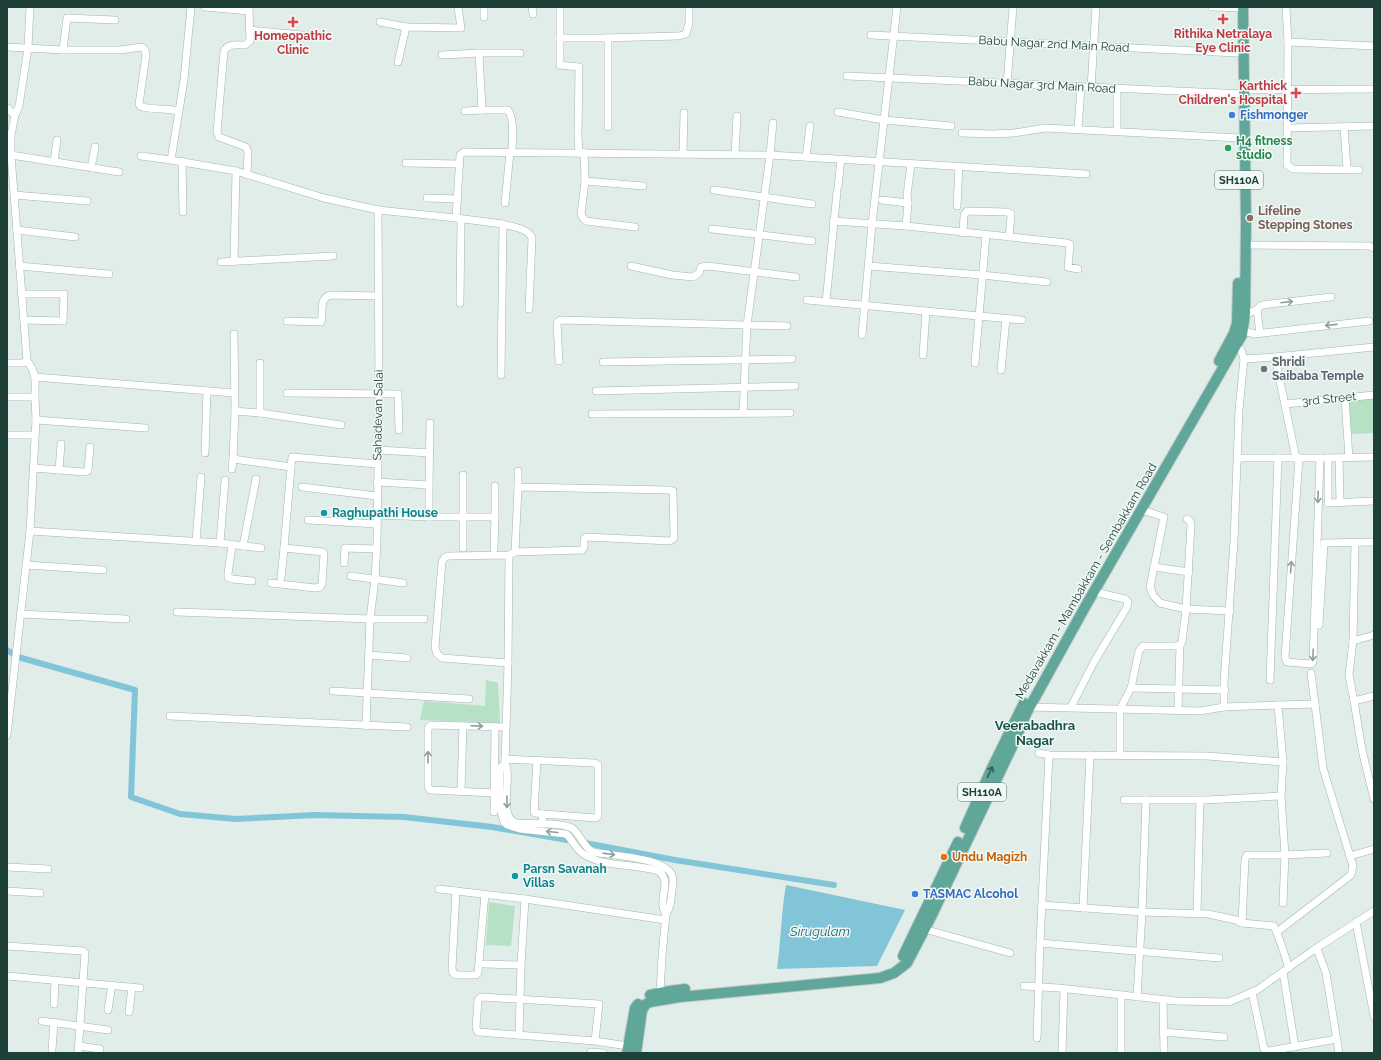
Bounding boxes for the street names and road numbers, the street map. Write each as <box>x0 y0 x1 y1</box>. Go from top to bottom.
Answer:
street label: Babu Nagar 2nd Main Road <box>978 33 1130 55</box>
street label: Babu Nagar 3rd Main Road <box>968 74 1116 96</box>
road number: SH110A <box>1215 171 1263 189</box>
street label: Sahadevan Salai <box>370 369 386 461</box>
street label: 3rd Street <box>1301 389 1357 409</box>
street label: Medavakkam - Mambakkam - Sembakkam Road <box>1012 460 1160 702</box>
road number: SH110A <box>958 783 1006 801</box>

